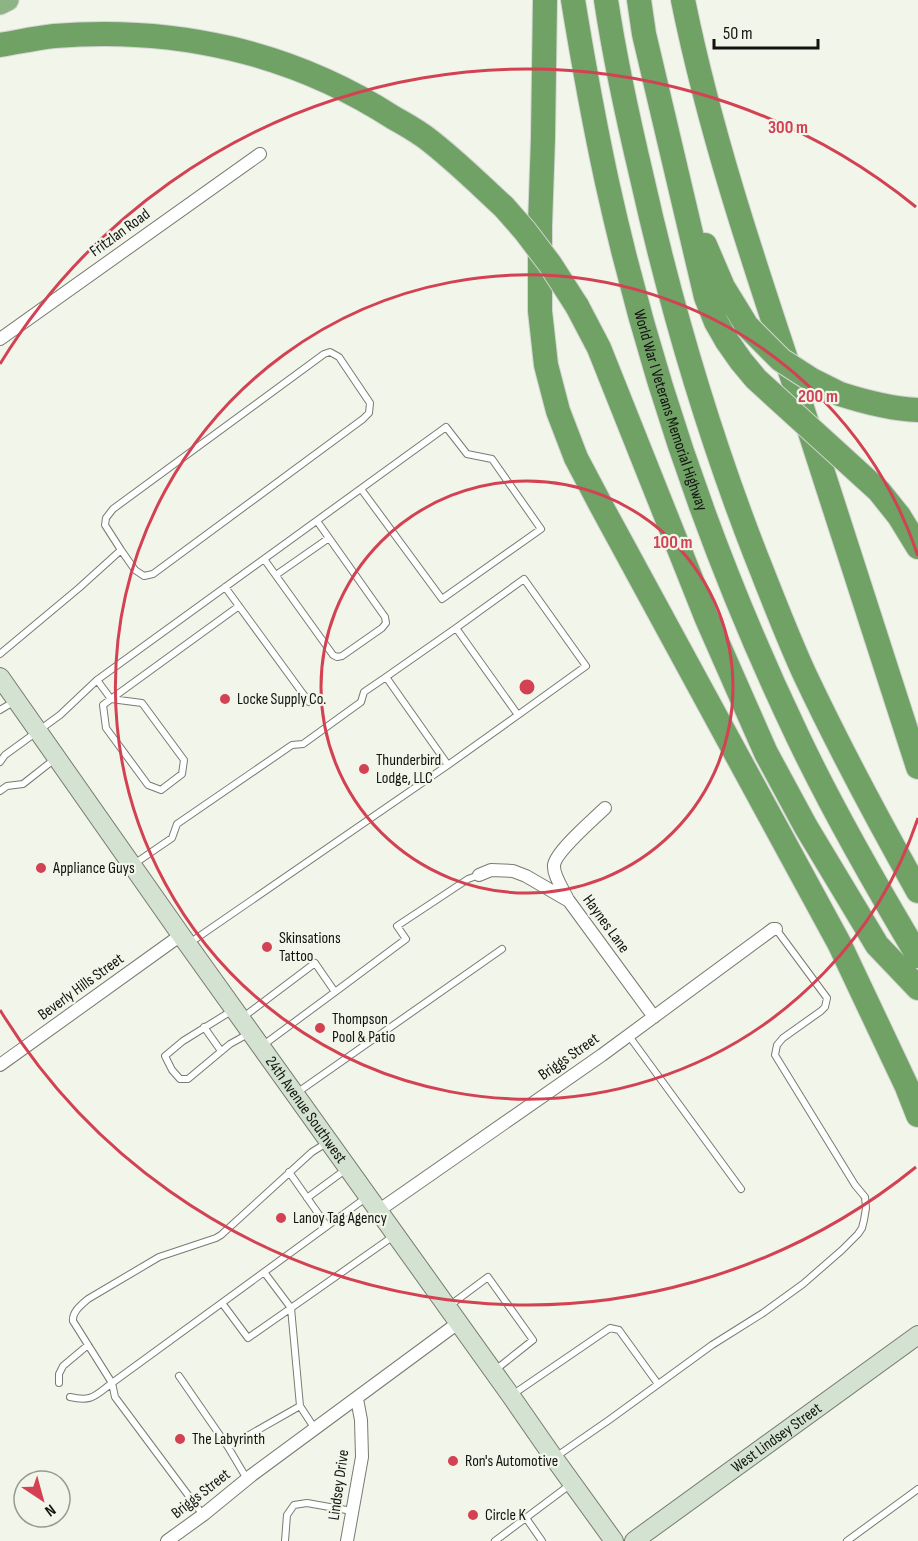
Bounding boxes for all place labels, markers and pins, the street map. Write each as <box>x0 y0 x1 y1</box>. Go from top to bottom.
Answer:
centre of rings <box>517 677 537 697</box>
place label: Locke Supply Co. <box>237 690 326 709</box>
marker: Locke Supply Co. <box>218 692 232 706</box>
place label: Thunderbird Lodge, LLC <box>376 751 441 788</box>
marker: Thunderbird Lodge, LLC <box>357 762 371 776</box>
place label: Appliance Guys <box>52 859 135 878</box>
marker: Appliance Guys <box>34 861 48 875</box>
place label: Skinsations Tattoo <box>279 929 341 966</box>
marker: Skinsations Tattoo <box>260 940 274 954</box>
place label: Thompson Pool & Patio <box>332 1010 395 1047</box>
marker: Thompson Pool & Patio <box>313 1021 327 1035</box>
place label: Lanoy Tag Agency <box>293 1209 387 1228</box>
marker: Lanoy Tag Agency <box>274 1211 288 1225</box>
place label: The Labyrinth <box>192 1430 265 1449</box>
marker: The Labyrinth <box>173 1432 187 1446</box>
place label: Ron's Automotive <box>465 1452 558 1471</box>
marker: Ron's Automotive <box>446 1454 460 1468</box>
place label: Circle K <box>485 1506 526 1525</box>
marker: Circle K <box>466 1508 480 1522</box>

